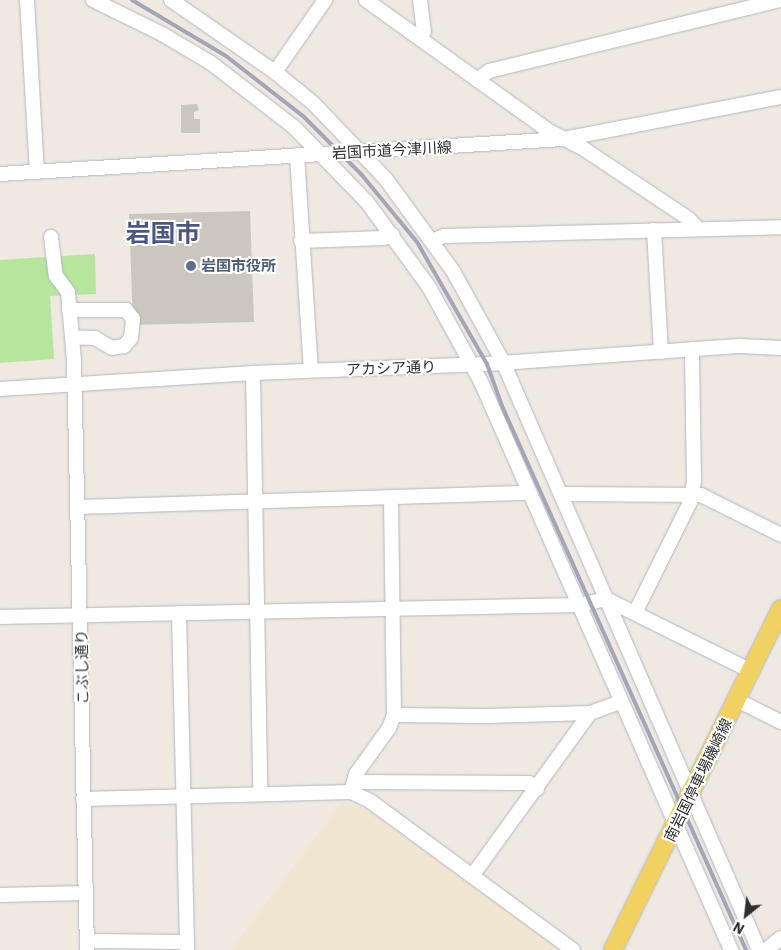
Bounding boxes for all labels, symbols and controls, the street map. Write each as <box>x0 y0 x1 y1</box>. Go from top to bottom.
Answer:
street label: 岩国市道今津川線 <box>332 138 452 162</box>
district label: 岩国市 <box>126 218 200 248</box>
place label: 岩国市役所 <box>201 257 276 275</box>
marker: 岩国市役所 <box>185 260 197 272</box>
street label: アカシア通り <box>346 357 436 379</box>
street label: こぶし通り <box>72 629 92 705</box>
street label: 南岩国停車場磯崎線 <box>660 715 736 845</box>
north arrow <box>721 890 771 940</box>
text: N <box>730 918 748 938</box>

